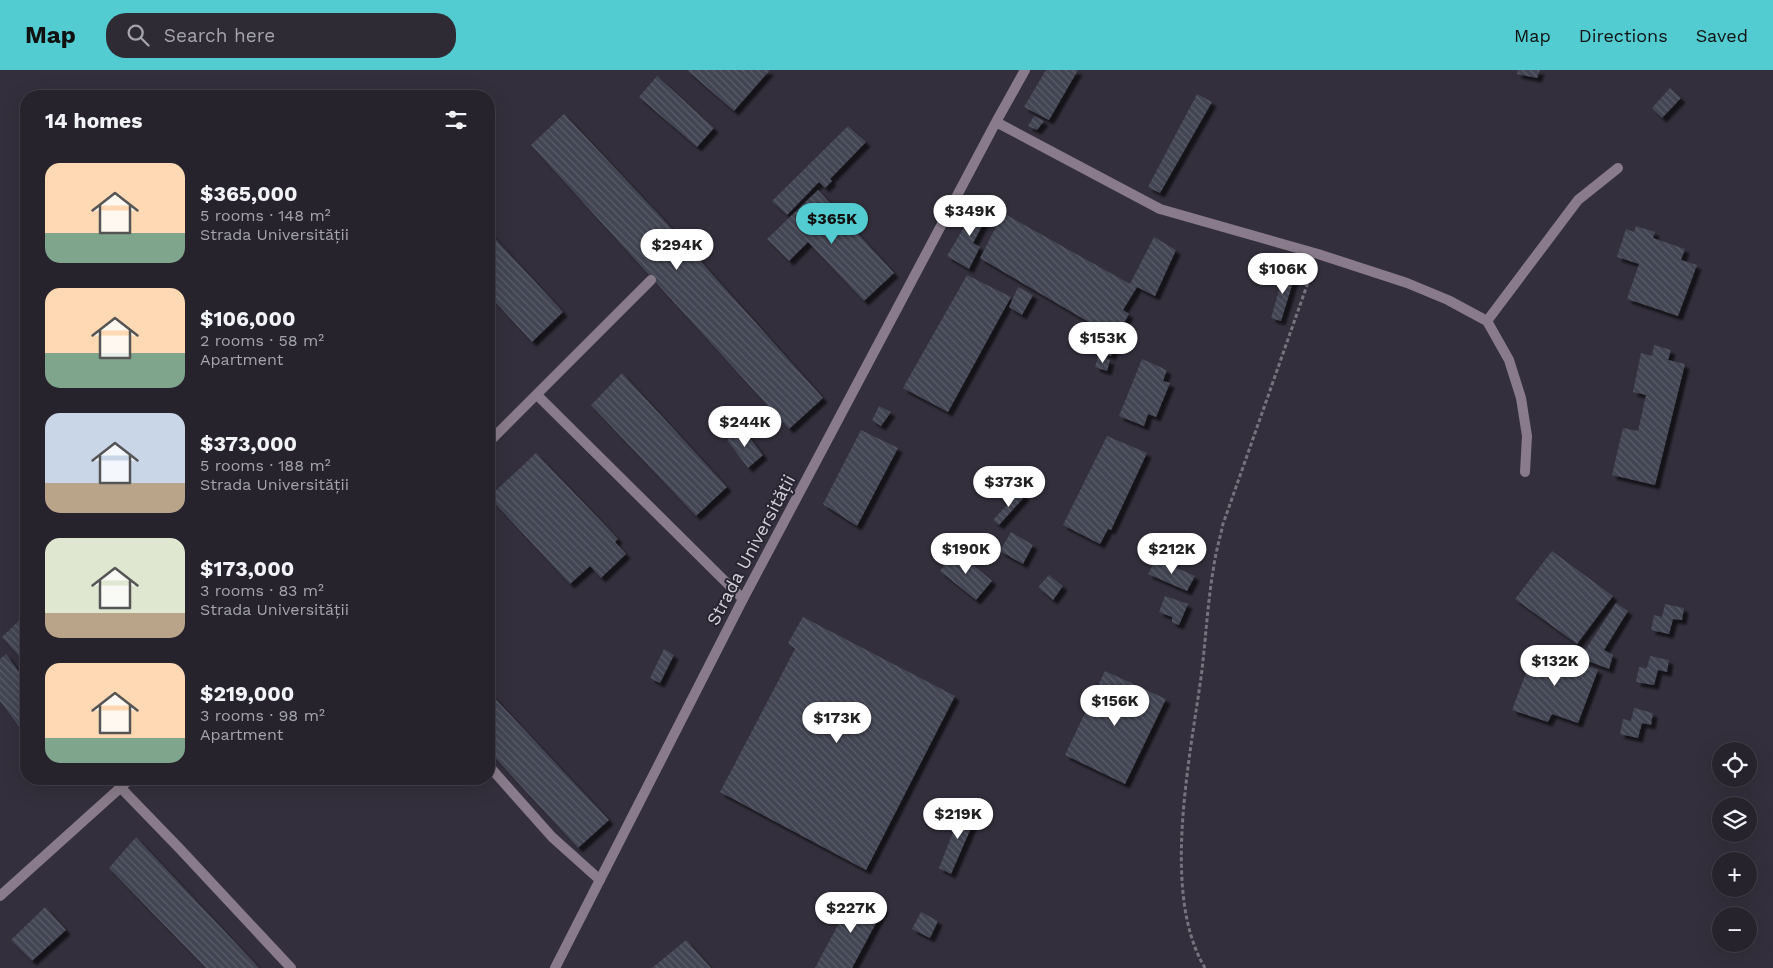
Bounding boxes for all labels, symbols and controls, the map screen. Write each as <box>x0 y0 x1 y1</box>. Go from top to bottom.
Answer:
search box <box>106 13 456 58</box>
text: Map <box>25 21 76 49</box>
icon: search <box>124 21 152 49</box>
text: Search here <box>164 24 275 47</box>
text: Map <box>1514 25 1551 46</box>
text: Directions <box>1579 25 1668 46</box>
text: Saved <box>1696 25 1748 46</box>
icon: filters <box>442 106 470 134</box>
text: 14 homes <box>45 108 142 133</box>
text: $365,000 <box>200 181 298 206</box>
icon: home <box>85 183 145 243</box>
pin: $349K <box>935 194 1005 237</box>
text: $349K <box>944 201 996 220</box>
pin: $365K <box>797 202 867 245</box>
text: 5 rooms · 148 m² <box>200 206 331 225</box>
text: $365K <box>807 209 857 228</box>
text: Strada Universității <box>200 225 349 244</box>
pin: $294K <box>642 228 712 271</box>
text: $294K <box>651 235 703 254</box>
pin: $106K <box>1248 252 1318 295</box>
text: $106K <box>1259 259 1307 278</box>
text: $106,000 <box>200 306 295 331</box>
icon: home <box>85 308 145 368</box>
pin: $153K <box>1068 322 1138 364</box>
text: $153K <box>1079 328 1127 347</box>
text: 2 rooms · 58 m² <box>200 331 324 350</box>
text: Apartment <box>200 350 283 369</box>
pin: $244K <box>710 406 780 448</box>
text: $244K <box>719 412 771 431</box>
text: $373,000 <box>200 431 297 456</box>
icon: home <box>85 433 145 493</box>
text: 5 rooms · 188 m² <box>200 456 331 475</box>
pin: $373K <box>974 466 1044 508</box>
street label: Strada Universității <box>702 471 799 629</box>
text: $373K <box>984 472 1034 491</box>
text: Strada Universității <box>200 475 349 494</box>
pin: $190K <box>931 532 1001 575</box>
pin: $212K <box>1137 532 1207 575</box>
text: $190K <box>942 539 990 558</box>
text: $212K <box>1148 539 1196 558</box>
text: $173,000 <box>200 556 294 581</box>
icon: home <box>85 558 145 618</box>
text: 3 rooms · 83 m² <box>200 581 324 600</box>
text: Strada Universității <box>200 600 349 619</box>
pin: $132K <box>1520 644 1590 687</box>
text: $132K <box>1531 651 1579 670</box>
text: $219,000 <box>200 681 294 706</box>
icon: home <box>85 683 145 743</box>
pin: $156K <box>1080 684 1150 727</box>
text: $156K <box>1091 691 1139 710</box>
pin: $173K <box>802 702 872 744</box>
text: 3 rooms · 98 m² <box>200 706 325 725</box>
text: $173K <box>813 708 861 727</box>
text: Apartment <box>200 725 283 744</box>
map controls <box>1712 742 1757 952</box>
button: locate <box>1712 742 1757 787</box>
button: layers <box>1712 797 1757 842</box>
pin: $219K <box>923 798 993 840</box>
text: $219K <box>934 804 982 823</box>
button: + <box>1712 852 1757 897</box>
pin: $227K <box>816 892 886 934</box>
text: $227K <box>826 898 876 917</box>
button: − <box>1712 907 1757 952</box>

